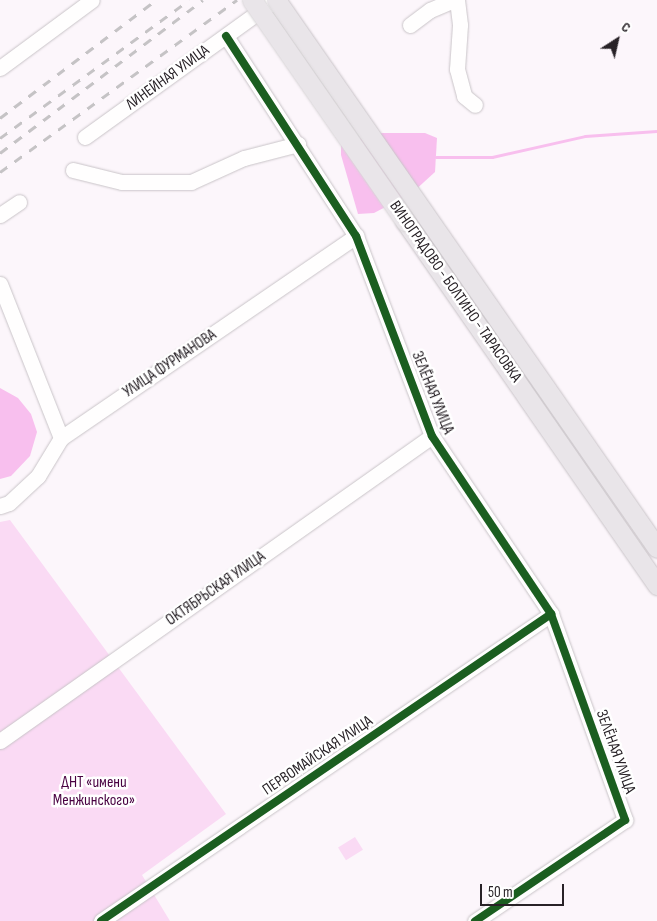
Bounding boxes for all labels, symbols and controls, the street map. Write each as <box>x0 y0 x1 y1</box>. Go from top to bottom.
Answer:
north arrow <box>592 15 642 65</box>
text: С <box>618 18 634 36</box>
street label: ЛИНЕЙНАЯ УЛИЦА <box>123 41 213 115</box>
street label: ВИНОГРАДОВО - БОЛТИНО - ТАРАСОВКА <box>385 197 525 387</box>
street label: УЛИЦА ФУРМАНОВА <box>120 326 220 402</box>
street label: ЗЕЛЁНАЯ УЛИЦА <box>407 349 457 437</box>
street label: ОКТЯБРЬСКАЯ УЛИЦА <box>163 548 269 630</box>
street label: ЗЕЛЁНАЯ УЛИЦА <box>591 708 639 796</box>
street label: ПЕРВОМАЙСКАЯ УЛИЦА <box>259 712 377 800</box>
park label: ДНТ «имени Менжинского» <box>53 773 135 811</box>
scale bar <box>482 874 566 906</box>
text: 50 m <box>488 883 513 902</box>

